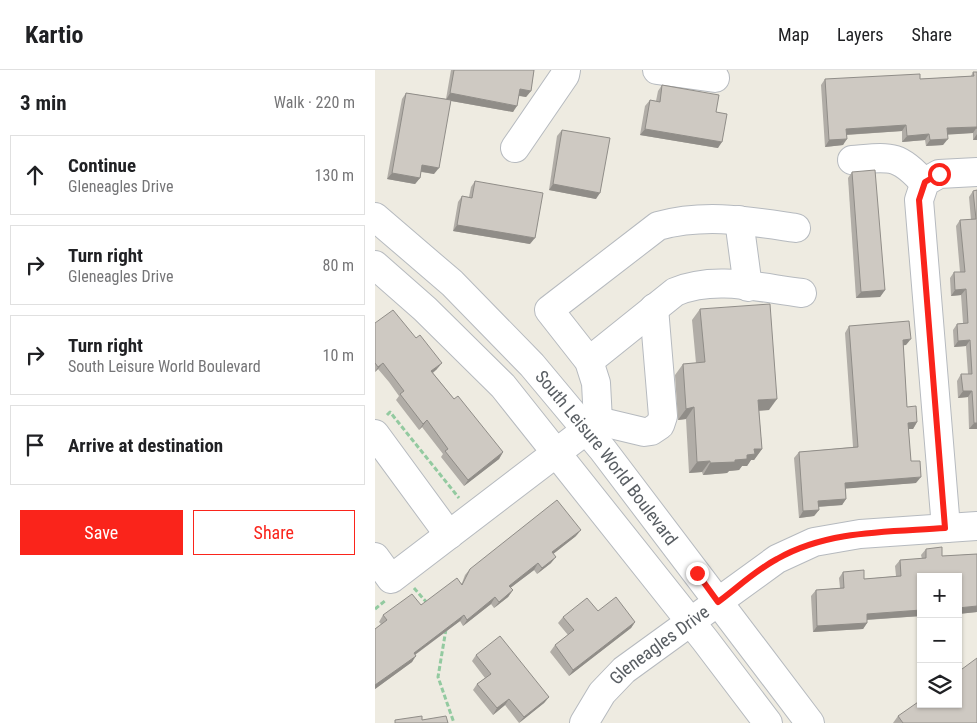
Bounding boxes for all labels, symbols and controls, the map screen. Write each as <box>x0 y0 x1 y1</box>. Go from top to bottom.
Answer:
text: Kartio <box>25 21 83 49</box>
text: Map <box>778 24 809 45</box>
text: Layers <box>837 24 884 45</box>
text: Share <box>912 24 952 45</box>
text: 3 min <box>20 91 67 115</box>
text: Walk · 220 m <box>274 93 355 112</box>
text: Continue <box>68 154 136 177</box>
icon: ahead <box>21 161 49 189</box>
route start <box>928 163 951 186</box>
text: 130 m <box>315 166 354 185</box>
text: Gleneagles Drive <box>68 177 174 196</box>
text: Turn right <box>68 244 143 267</box>
icon: right <box>21 251 49 279</box>
text: 80 m <box>322 256 354 275</box>
text: Gleneagles Drive <box>68 267 174 286</box>
text: Turn right <box>68 334 143 357</box>
icon: right <box>21 341 49 369</box>
text: 10 m <box>322 346 354 365</box>
text: South Leisure World Boulevard <box>68 357 261 376</box>
street label: South Leisure World Boulevard <box>531 366 682 549</box>
icon: arrive <box>21 431 49 459</box>
text: Arrive at destination <box>68 434 223 457</box>
button: Save <box>20 510 183 555</box>
button: Share <box>193 510 355 555</box>
route end <box>686 562 709 585</box>
map controls <box>917 573 962 708</box>
button: + <box>917 573 962 618</box>
street label: Gleneagles Drive <box>605 601 713 689</box>
button: − <box>917 618 962 663</box>
button: layers <box>917 663 962 708</box>

